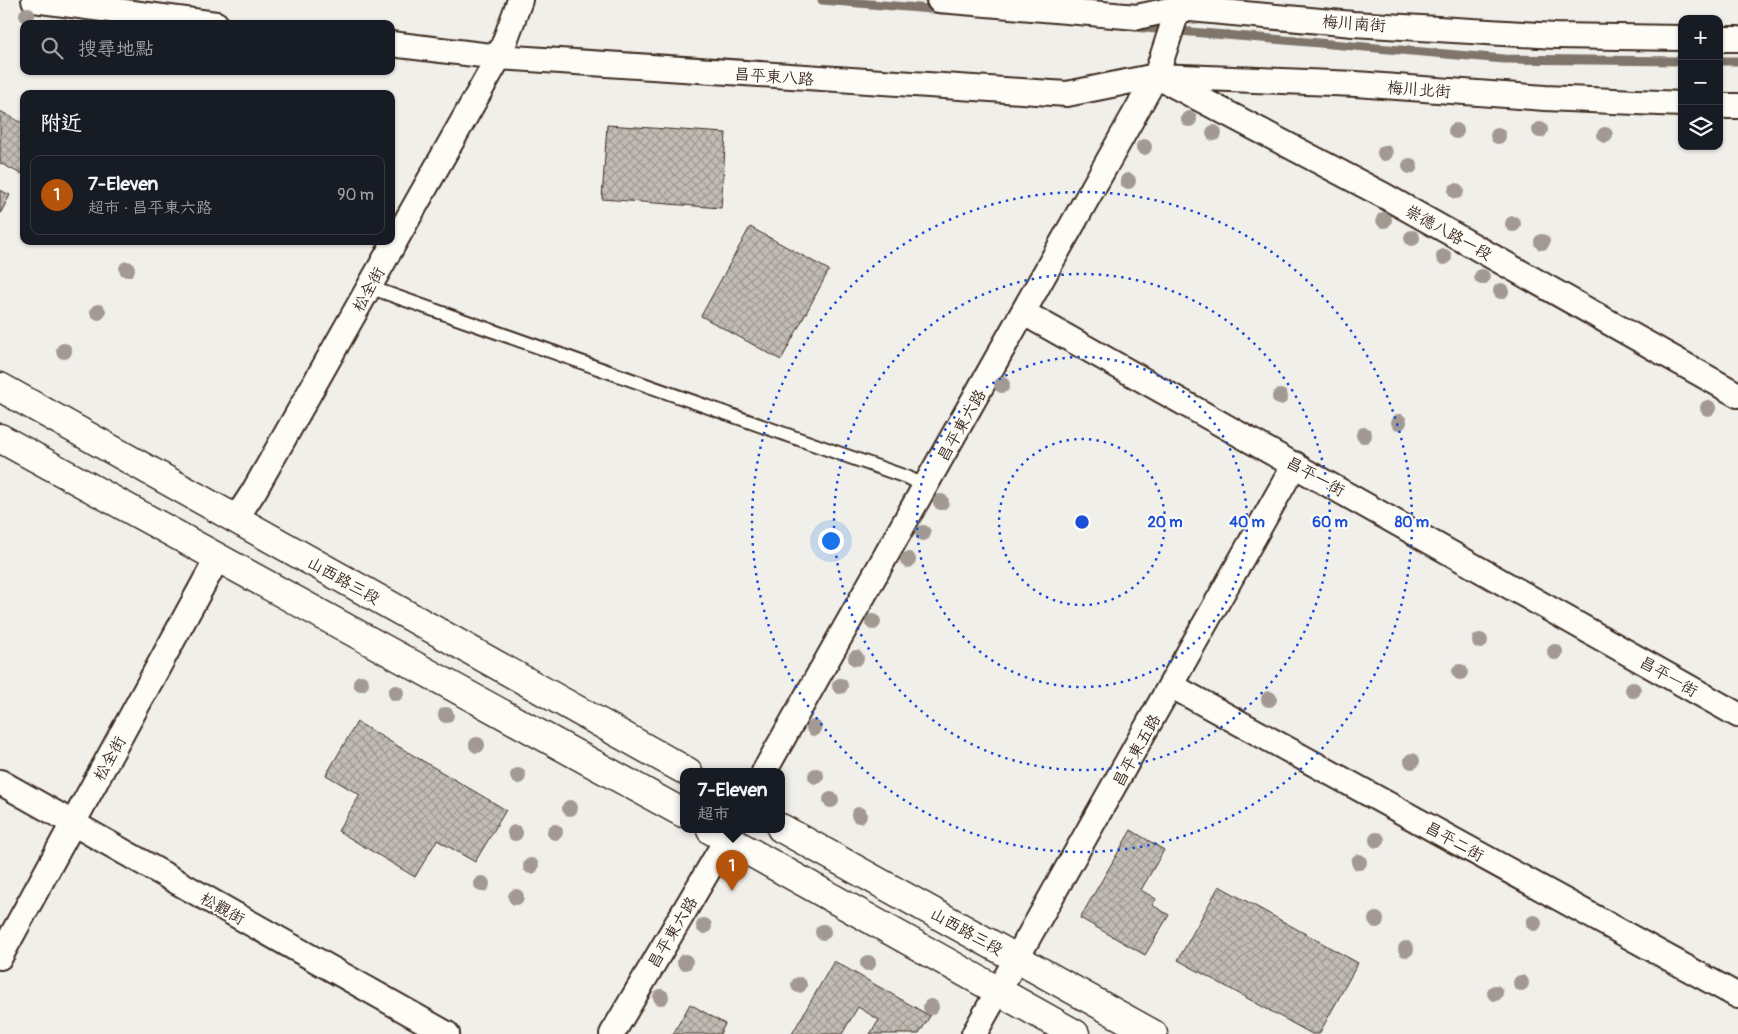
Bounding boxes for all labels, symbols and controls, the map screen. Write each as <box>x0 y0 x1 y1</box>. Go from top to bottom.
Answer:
street label: 梅川南街 <box>1321 12 1387 36</box>
map controls <box>1678 15 1723 150</box>
button: + <box>1678 15 1723 60</box>
search box <box>20 20 395 75</box>
icon: search <box>38 34 66 62</box>
text: 搜尋地點 <box>78 37 154 61</box>
button: − <box>1678 60 1723 105</box>
street label: 昌平東八路 <box>733 64 815 90</box>
street label: 梅川北街 <box>1386 78 1452 102</box>
button: layers <box>1678 105 1723 150</box>
text: 附近 <box>40 110 82 137</box>
text: 7-Eleven <box>88 172 158 196</box>
text: 1 <box>54 185 60 205</box>
text: 90 m <box>337 185 374 205</box>
text: 超市 · 昌平東六路 <box>88 198 212 218</box>
street label: 崇德八路一段 <box>1402 201 1495 265</box>
street label: 松全街 <box>348 264 389 315</box>
street label: 昌平東六路 <box>933 386 991 465</box>
street label: 昌平一街 <box>1283 453 1348 501</box>
centre of rings <box>1073 513 1091 531</box>
text: 20 m <box>1147 513 1183 532</box>
text: 40 m <box>1229 513 1265 532</box>
text: 60 m <box>1312 513 1348 532</box>
text: 80 m <box>1395 513 1429 532</box>
your location <box>818 528 844 554</box>
street label: 山西路三段 <box>304 553 383 609</box>
street label: 昌平一街 <box>1636 652 1701 702</box>
street label: 昌平東五路 <box>1109 711 1165 790</box>
street label: 松全街 <box>89 733 130 784</box>
popup <box>680 768 785 833</box>
text: 7-Eleven <box>697 778 768 802</box>
text: 超市 <box>697 804 729 824</box>
street label: 昌平二街 <box>1422 818 1487 866</box>
pin: 1 <box>716 850 748 891</box>
street label: 松觀街 <box>197 888 248 929</box>
street label: 昌平東六路 <box>644 893 702 972</box>
street label: 山西路三段 <box>927 904 1006 960</box>

